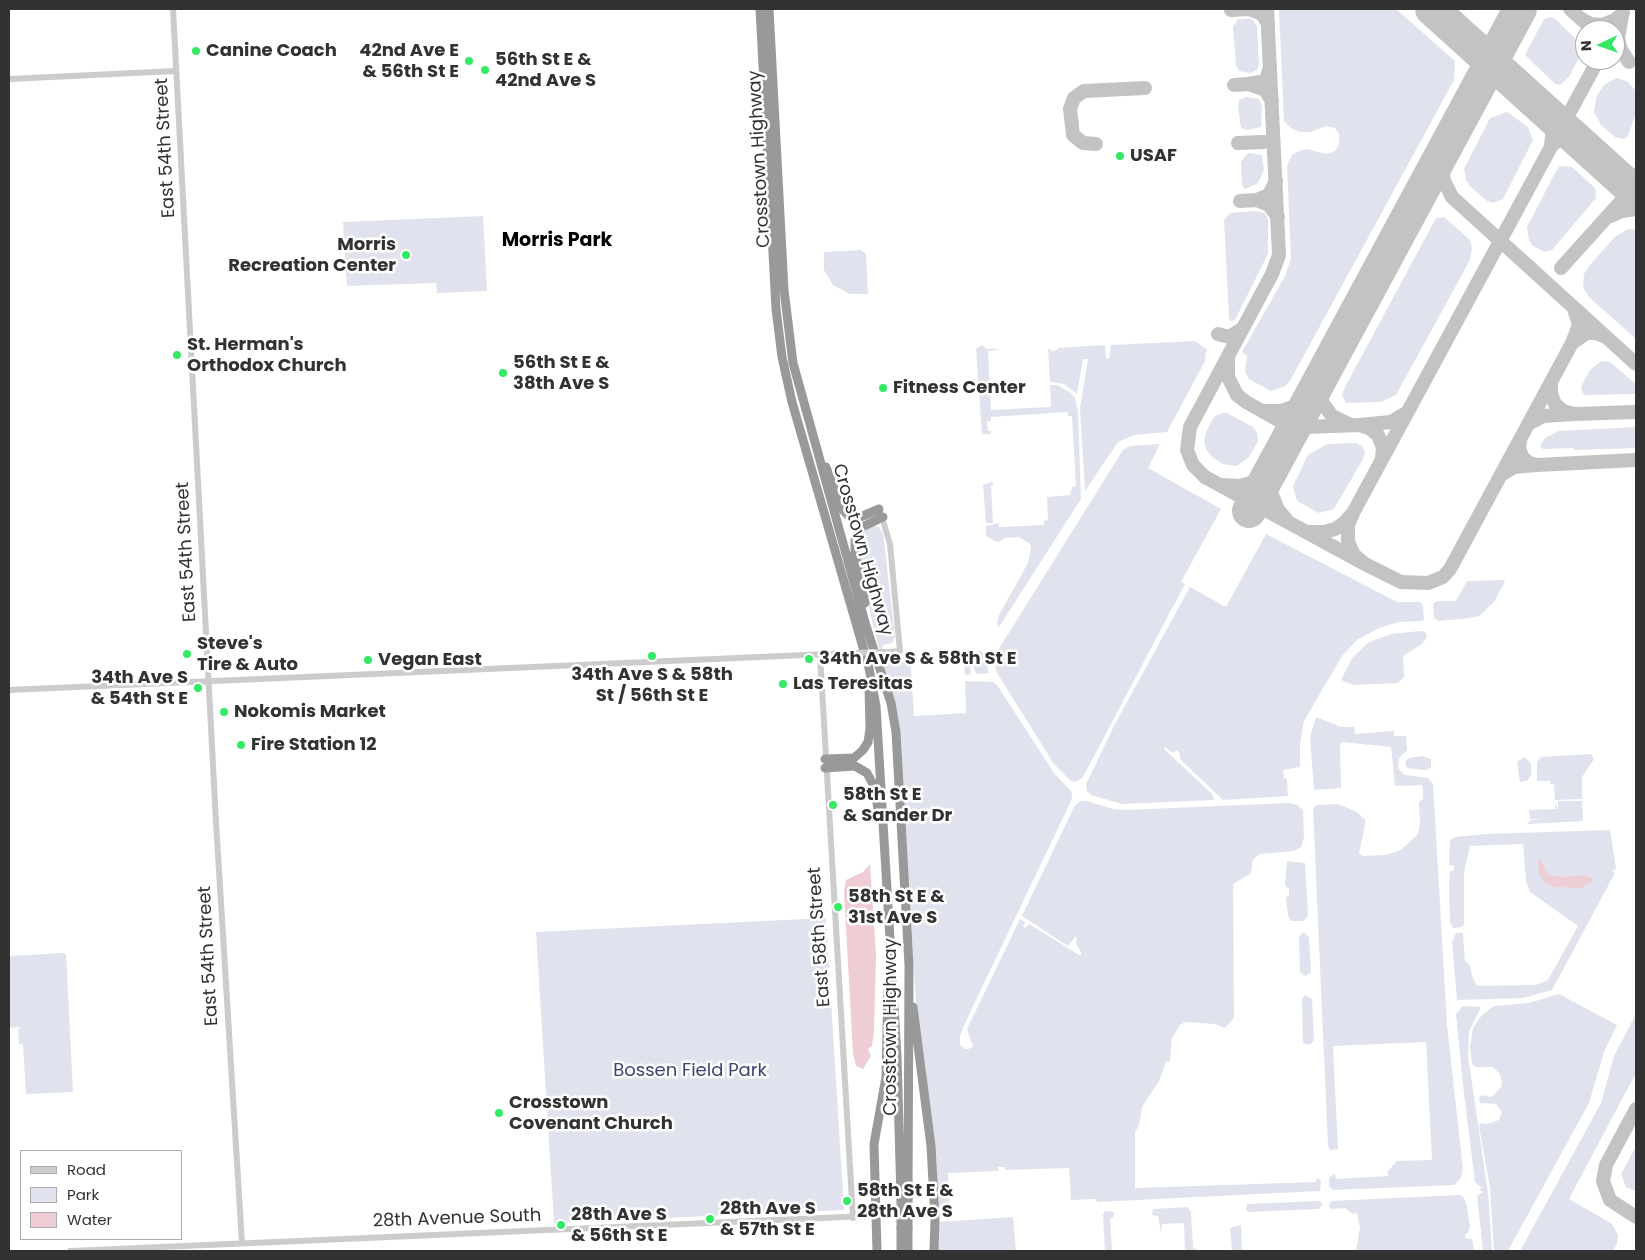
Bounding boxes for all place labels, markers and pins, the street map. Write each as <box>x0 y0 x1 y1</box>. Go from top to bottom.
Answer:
place label: Canine Coach <box>206 40 337 62</box>
place label: 42nd Ave E & 56th St E <box>359 40 459 82</box>
marker: Canine Coach <box>190 45 202 57</box>
place label: 56th St E & 42nd Ave S <box>495 49 596 92</box>
marker: 42nd Ave E & 56th St E <box>463 55 475 67</box>
marker: 56th St E & 42nd Ave S <box>479 64 491 76</box>
place label: USAF <box>1130 145 1177 167</box>
marker: USAF <box>1114 150 1126 162</box>
place label: Morris Recreation Center <box>228 234 396 276</box>
marker: Morris Recreation Center <box>400 249 412 261</box>
place label: St. Herman's Orthodox Church <box>187 334 347 376</box>
marker: St. Herman's Orthodox Church <box>171 349 183 361</box>
place label: 56th St E & 38th Ave S <box>513 352 610 394</box>
marker: 56th St E & 38th Ave S <box>497 367 509 379</box>
place label: Fitness Center <box>893 377 1026 399</box>
marker: Fitness Center <box>877 382 889 394</box>
place label: Steve's Tire & Auto <box>197 633 298 676</box>
marker: Steve's Tire & Auto <box>181 648 193 660</box>
place label: 34th Ave S & 58th St E <box>819 648 1016 670</box>
place label: Vegan East <box>378 649 482 671</box>
marker: 34th Ave S & 58th St / 56th St E <box>646 650 658 662</box>
marker: 34th Ave S & 58th St E <box>803 653 815 665</box>
marker: Vegan East <box>362 654 374 666</box>
place label: 34th Ave S & 58th St / 56th St E <box>571 664 733 706</box>
place label: 34th Ave S & 54th St E <box>91 667 188 710</box>
place label: Las Teresitas <box>793 673 913 695</box>
marker: Las Teresitas <box>777 678 789 690</box>
marker: 34th Ave S & 54th St E <box>192 682 204 694</box>
place label: Nokomis Market <box>234 701 386 723</box>
marker: Nokomis Market <box>218 706 230 718</box>
place label: Fire Station 12 <box>251 734 376 756</box>
marker: Fire Station 12 <box>235 739 247 751</box>
place label: 58th St E & Sander Dr <box>843 784 952 826</box>
marker: 58th St E & Sander Dr <box>827 799 839 811</box>
place label: 58th St E & 31st Ave S <box>848 886 945 929</box>
marker: 58th St E & 31st Ave S <box>832 901 844 913</box>
place label: Crosstown Covenant Church <box>509 1092 673 1134</box>
marker: Crosstown Covenant Church <box>493 1107 505 1119</box>
place label: 58th St E & 28th Ave S <box>857 1180 954 1222</box>
marker: 58th St E & 28th Ave S <box>841 1195 853 1207</box>
place label: 28th Ave S & 57th St E <box>720 1198 816 1240</box>
place label: 28th Ave S & 56th St E <box>571 1204 668 1246</box>
marker: 28th Ave S & 57th St E <box>704 1213 716 1225</box>
marker: 28th Ave S & 56th St E <box>555 1219 567 1231</box>

